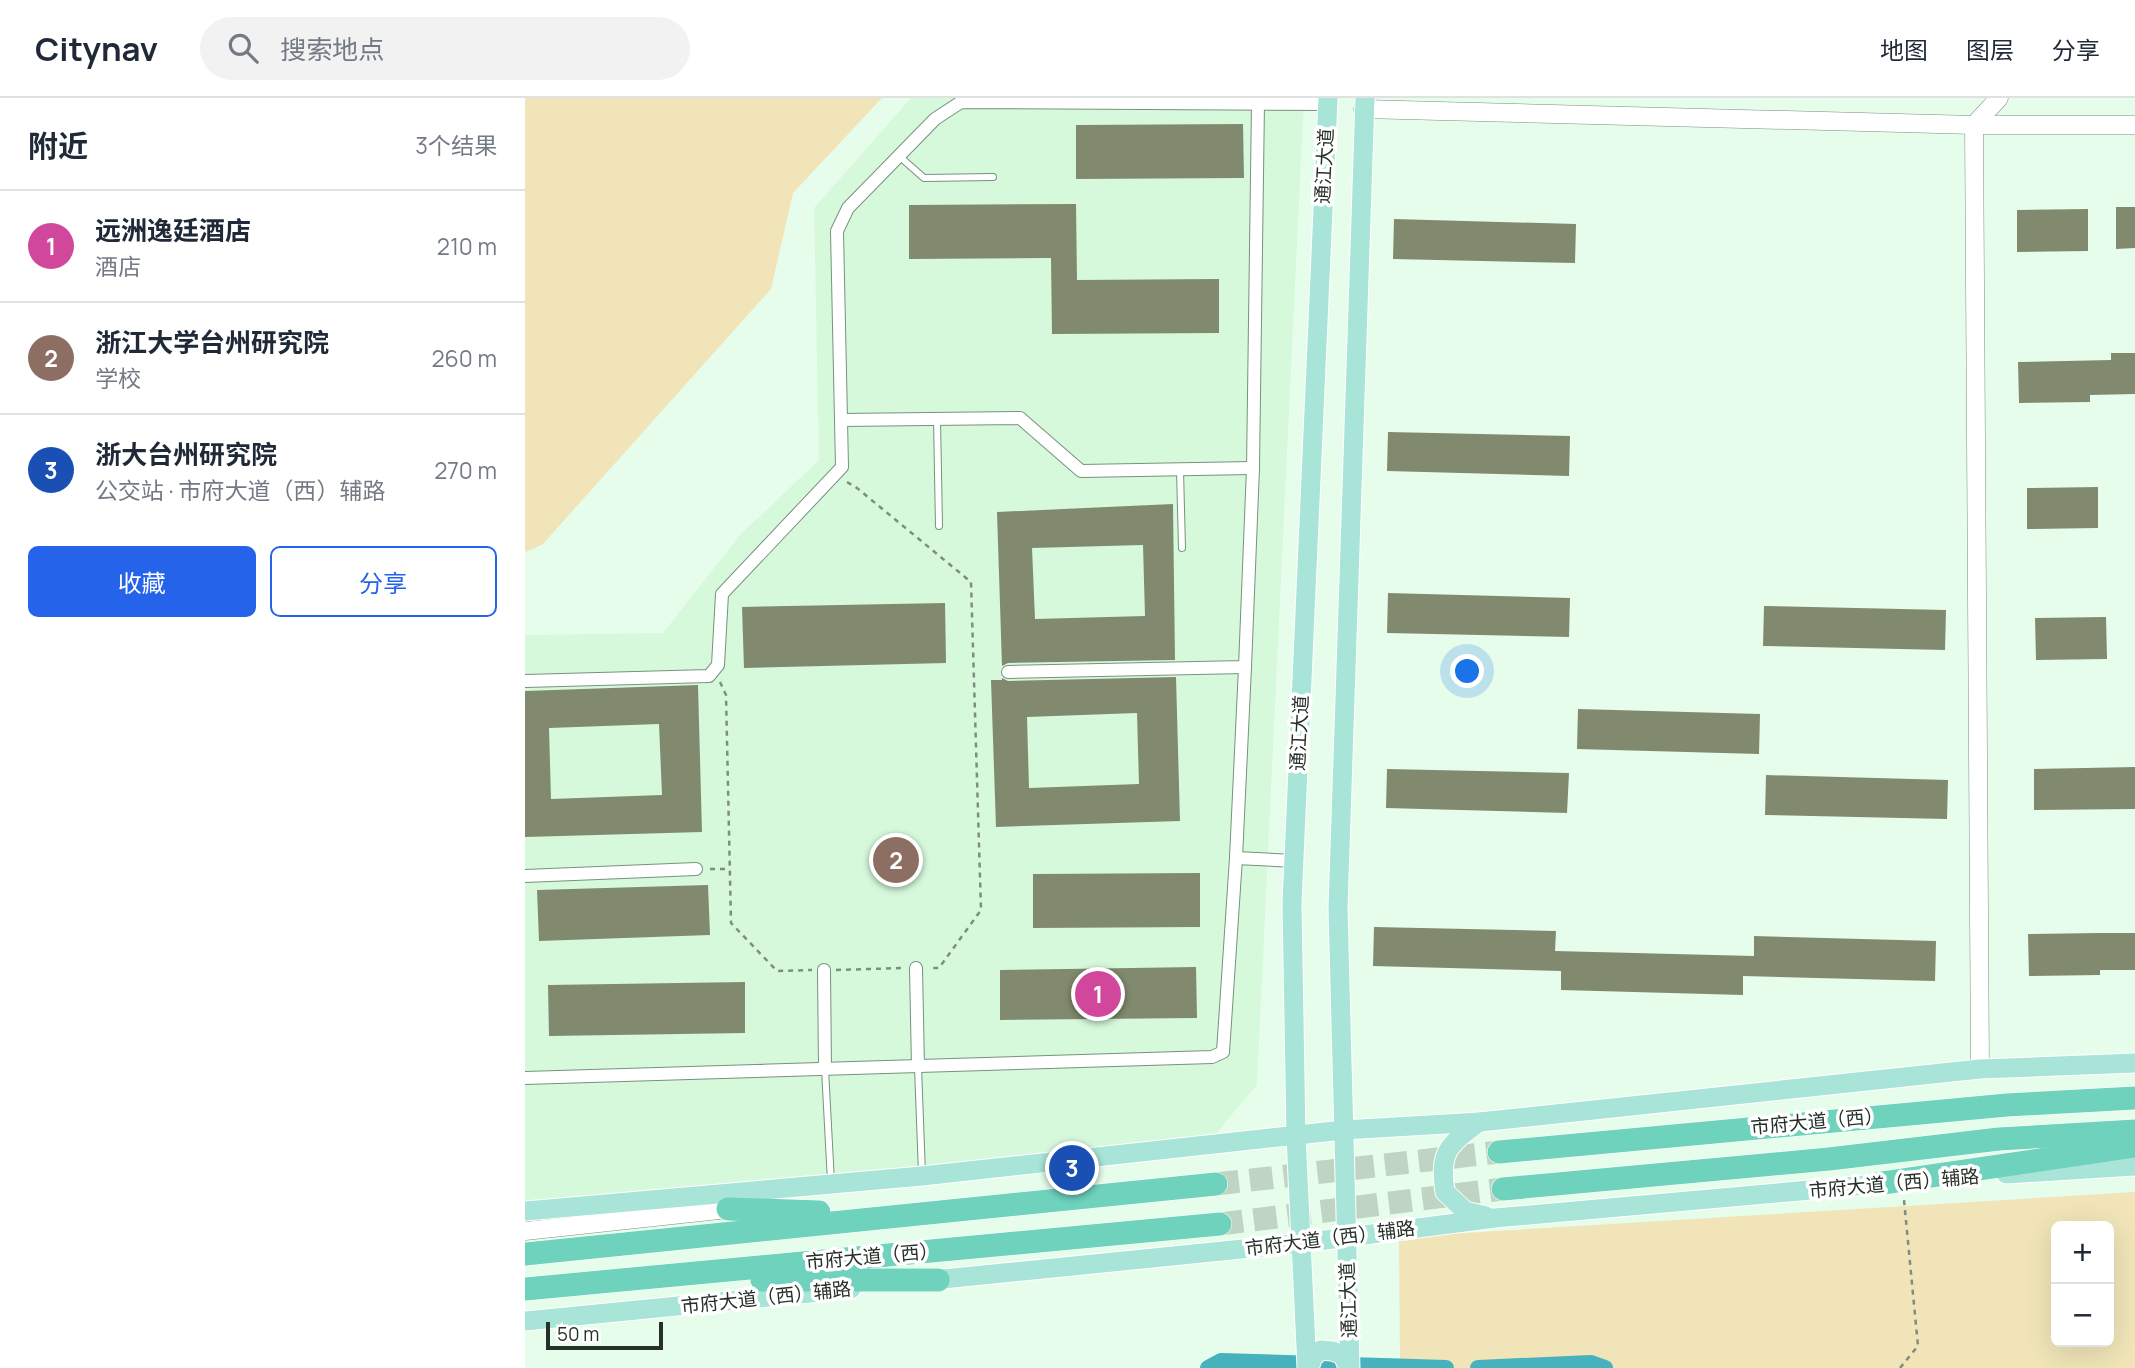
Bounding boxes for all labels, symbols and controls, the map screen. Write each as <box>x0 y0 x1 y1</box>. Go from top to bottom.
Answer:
search box <box>200 17 690 80</box>
text: Citynav <box>35 26 158 71</box>
icon: search <box>224 29 262 67</box>
text: 搜索地点 <box>280 31 384 67</box>
text: 地图 <box>1880 33 1928 66</box>
text: 图层 <box>1966 33 2014 66</box>
text: 分享 <box>2052 33 2100 66</box>
text: 附近 <box>28 125 88 166</box>
street label: 通江大道 <box>1309 127 1339 205</box>
text: 3个结果 <box>415 129 497 161</box>
text: 远洲逸廷酒店 <box>95 212 251 248</box>
text: 1 <box>46 230 56 262</box>
text: 210 m <box>437 230 497 262</box>
text: 酒店 <box>95 250 141 282</box>
text: 浙江大学台州研究院 <box>95 324 329 360</box>
text: 2 <box>44 342 58 374</box>
text: 260 m <box>431 342 497 374</box>
text: 学校 <box>95 362 141 394</box>
text: 浙大台州研究院 <box>95 436 277 472</box>
text: 3 <box>44 454 58 486</box>
text: 270 m <box>434 454 497 486</box>
text: 公交站 · 市府大道（西）辅路 <box>95 474 385 506</box>
button: 收藏 <box>28 546 256 617</box>
button: 分享 <box>270 546 497 617</box>
your location <box>1450 654 1484 688</box>
street label: 通江大道 <box>1284 694 1314 772</box>
pin: 2 <box>873 834 919 886</box>
pin: 1 <box>1075 968 1121 1020</box>
street label: 市府大道（西） <box>1750 1102 1884 1140</box>
pin: 3 <box>1049 1142 1095 1194</box>
street label: 市府大道（西）辅路 <box>1808 1163 1980 1203</box>
street label: 市府大道（西）辅路 <box>1244 1215 1416 1261</box>
map controls <box>2051 1221 2114 1347</box>
button: + <box>2051 1221 2114 1284</box>
street label: 市府大道（西） <box>805 1237 939 1275</box>
street label: 通江大道 <box>1334 1262 1362 1338</box>
street label: 市府大道（西）辅路 <box>680 1275 852 1319</box>
button: − <box>2051 1284 2114 1347</box>
scale bar <box>546 1319 663 1351</box>
text: 50 m <box>557 1321 599 1347</box>

